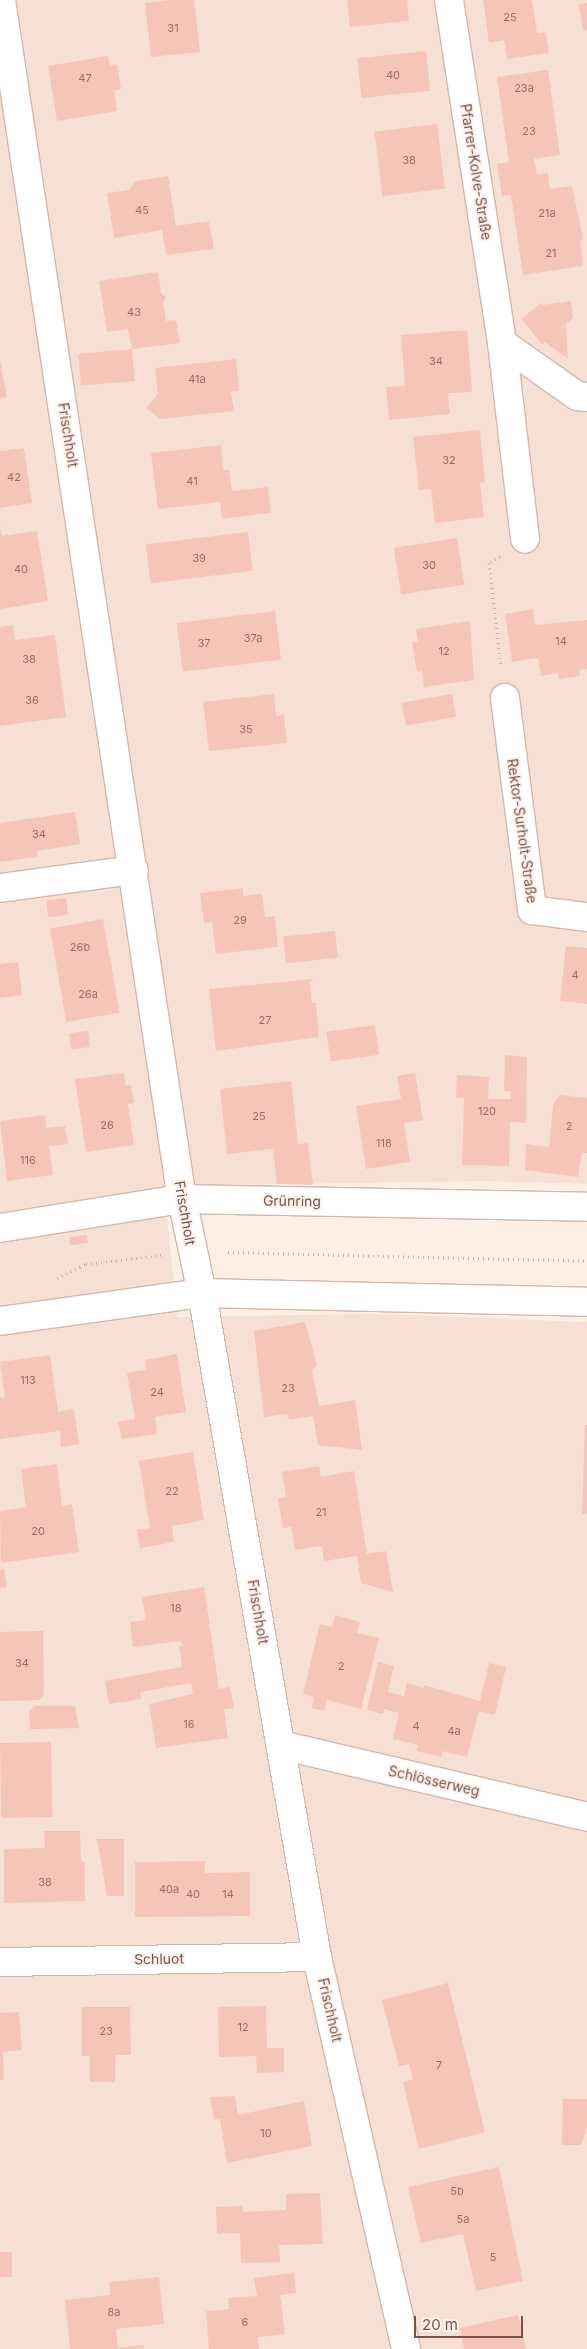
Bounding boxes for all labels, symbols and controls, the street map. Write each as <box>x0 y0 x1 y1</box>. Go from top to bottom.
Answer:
house number: 25 <box>503 10 517 24</box>
house number: 31 <box>167 21 179 35</box>
house number: 40 <box>386 68 400 82</box>
house number: 47 <box>78 71 92 85</box>
house number: 23a <box>514 81 534 95</box>
street label: Pfarrer-Kolve-Straße <box>457 103 495 241</box>
house number: 23 <box>522 124 536 138</box>
house number: 38 <box>402 153 416 167</box>
house number: 45 <box>135 203 149 217</box>
house number: 21a <box>538 206 556 220</box>
house number: 21 <box>545 246 557 260</box>
house number: 43 <box>127 305 141 319</box>
house number: 34 <box>429 354 443 368</box>
house number: 41a <box>188 372 206 386</box>
street label: Frischholt <box>55 401 81 469</box>
house number: 32 <box>442 453 456 467</box>
house number: 42 <box>7 470 21 484</box>
house number: 41 <box>186 474 198 488</box>
house number: 39 <box>192 551 206 565</box>
house number: 30 <box>422 558 436 572</box>
house number: 40 <box>14 562 28 576</box>
house number: 37a <box>244 631 262 645</box>
house number: 14 <box>555 634 567 648</box>
house number: 37 <box>197 636 211 650</box>
house number: 12 <box>438 644 450 658</box>
house number: 38 <box>22 652 36 666</box>
house number: 36 <box>25 693 39 707</box>
house number: 35 <box>239 722 253 736</box>
street label: Rektor-Surholt-Straße <box>504 758 540 904</box>
house number: 34 <box>32 827 46 841</box>
house number: 29 <box>233 913 247 927</box>
house number: 26b <box>70 940 90 954</box>
house number: 4 <box>571 968 579 982</box>
house number: 26a <box>78 987 98 1001</box>
house number: 27 <box>259 1013 271 1027</box>
house number: 120 <box>478 1104 496 1118</box>
house number: 25 <box>252 1109 266 1123</box>
house number: 26 <box>100 1118 114 1132</box>
house number: 2 <box>566 1119 572 1133</box>
house number: 118 <box>376 1136 392 1150</box>
house number: 116 <box>20 1153 36 1167</box>
street label: Frischholt <box>171 1179 199 1247</box>
street label: Grünring <box>263 1192 321 1210</box>
house number: 113 <box>20 1373 36 1387</box>
house number: 23 <box>281 1381 295 1395</box>
house number: 24 <box>150 1385 164 1399</box>
house number: 22 <box>165 1484 179 1498</box>
house number: 21 <box>315 1505 327 1519</box>
house number: 20 <box>31 1524 45 1538</box>
street label: Frischholt <box>244 1578 272 1646</box>
house number: 18 <box>170 1601 182 1615</box>
house number: 34 <box>15 1656 29 1670</box>
house number: 2 <box>338 1659 344 1673</box>
house number: 16 <box>183 1717 195 1731</box>
house number: 4 <box>412 1719 420 1733</box>
house number: 4a <box>447 1724 461 1738</box>
street label: Schlösserweg <box>387 1762 481 1800</box>
house number: 38 <box>38 1875 52 1889</box>
house number: 40a <box>159 1882 179 1896</box>
house number: 40 <box>186 1887 200 1901</box>
house number: 14 <box>222 1887 234 1901</box>
street label: Schluot <box>134 1950 184 1968</box>
street label: Frischholt <box>314 1976 346 2044</box>
house number: 12 <box>237 2020 249 2034</box>
house number: 23 <box>99 2024 113 2038</box>
house number: 7 <box>436 2058 442 2072</box>
house number: 10 <box>260 2126 272 2140</box>
house number: 5b <box>450 2184 464 2198</box>
house number: 5a <box>457 2212 469 2226</box>
house number: 5 <box>490 2250 496 2264</box>
house number: 8a <box>108 2305 120 2319</box>
scale bar <box>417 2306 526 2338</box>
house number: 6 <box>242 2315 248 2329</box>
text: 20 m <box>422 2315 458 2334</box>

